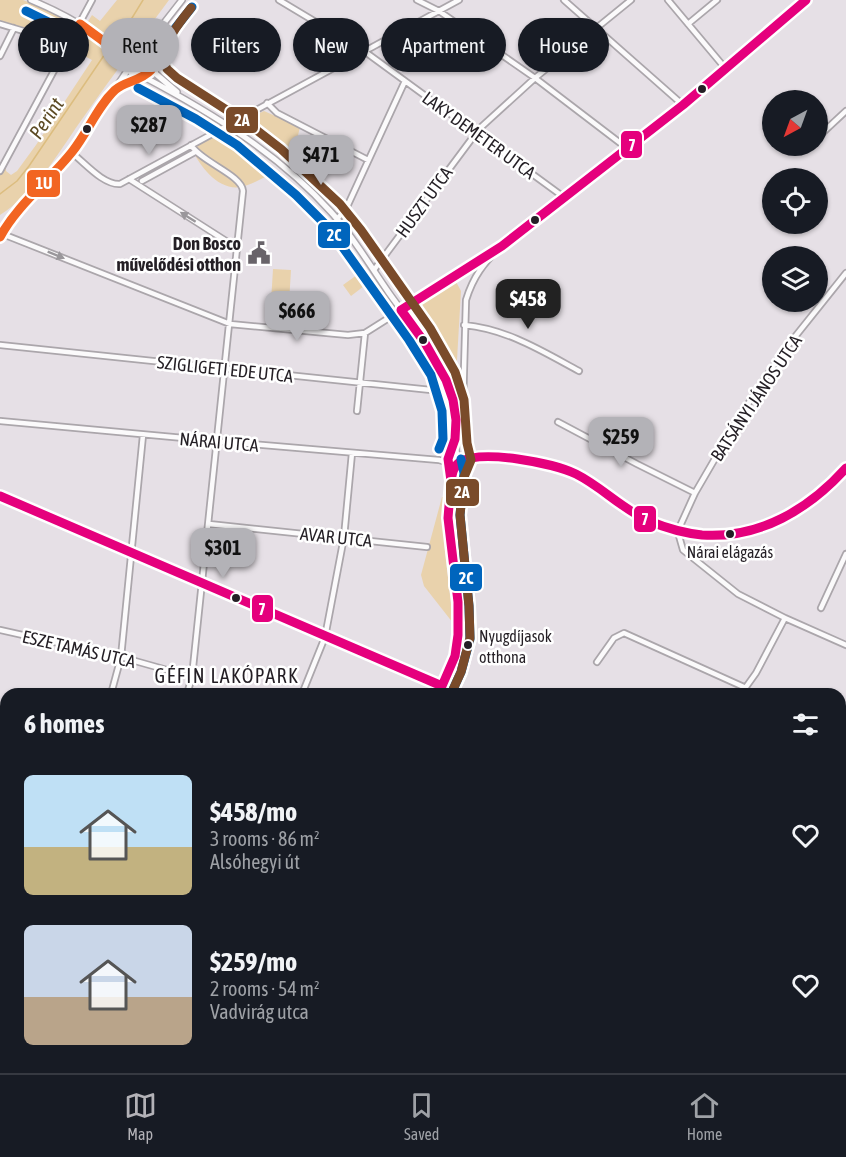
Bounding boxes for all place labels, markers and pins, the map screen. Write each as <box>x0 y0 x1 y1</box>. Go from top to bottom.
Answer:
unlabelled marker <box>696 83 708 95</box>
pin: $287 <box>113 105 185 156</box>
unlabelled marker <box>81 123 93 135</box>
pin: $471 <box>285 135 357 186</box>
unlabelled marker <box>529 214 541 226</box>
place label: Don Bosco művelődési otthon <box>116 233 241 275</box>
public building icon: Don Bosco művelődési otthon <box>246 240 272 266</box>
pin: $458 <box>492 279 564 330</box>
pin: $666 <box>261 291 333 342</box>
unlabelled marker <box>417 334 429 346</box>
pin: $259 <box>585 417 657 468</box>
pin: $301 <box>187 528 259 579</box>
marker: Nárai elágazás <box>724 528 736 540</box>
place label: Nárai elágazás <box>687 543 774 562</box>
unlabelled marker <box>230 592 242 604</box>
place label: Nyugdíjasok otthona <box>479 627 552 666</box>
marker: Nyugdíjasok otthona <box>462 639 474 651</box>

